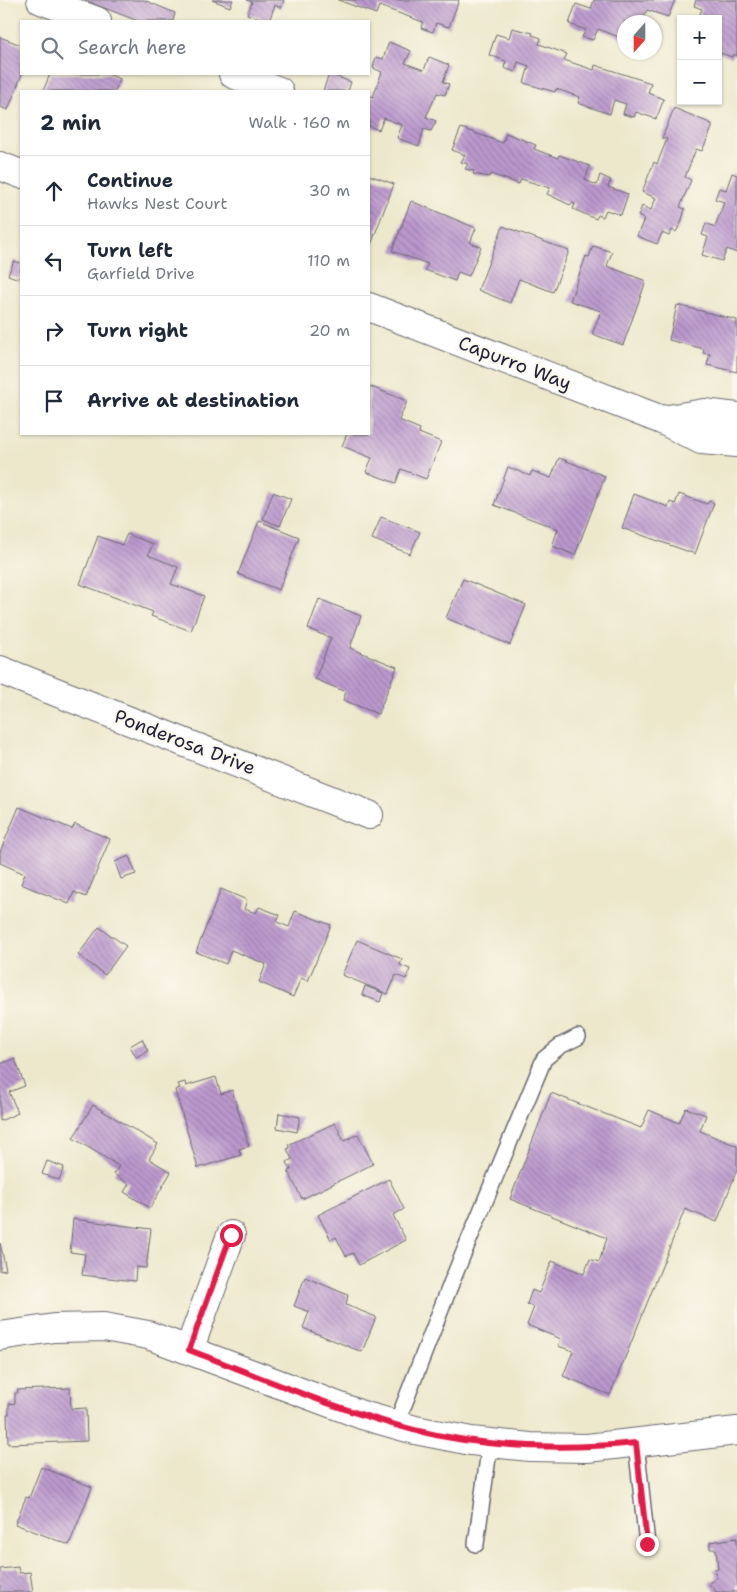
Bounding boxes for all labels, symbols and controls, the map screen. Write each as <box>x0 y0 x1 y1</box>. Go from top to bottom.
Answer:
north arrow <box>617 15 662 60</box>
map controls <box>677 15 722 105</box>
button: + <box>677 15 722 60</box>
search box <box>20 20 370 75</box>
icon: search <box>38 34 66 62</box>
text: Search here <box>78 35 187 60</box>
button: − <box>677 60 722 105</box>
text: 2 min <box>40 109 101 137</box>
text: Walk · 160 m <box>249 112 350 133</box>
text: Continue <box>87 168 173 193</box>
icon: ahead <box>40 177 68 205</box>
text: 30 m <box>309 180 350 201</box>
text: Hawks Nest Court <box>87 193 227 214</box>
text: Turn left <box>87 238 173 263</box>
icon: left <box>40 247 68 275</box>
text: 110 m <box>307 250 350 271</box>
text: Garfield Drive <box>87 263 195 284</box>
icon: right <box>40 317 68 345</box>
text: Turn right <box>87 318 188 343</box>
text: 20 m <box>309 320 350 341</box>
street label: Capurro Way <box>455 330 575 396</box>
icon: arrive <box>40 387 68 415</box>
text: Arrive at destination <box>87 388 299 413</box>
street label: Ponderosa Drive <box>111 704 259 780</box>
route start <box>220 1224 243 1247</box>
route end <box>636 1533 659 1556</box>

